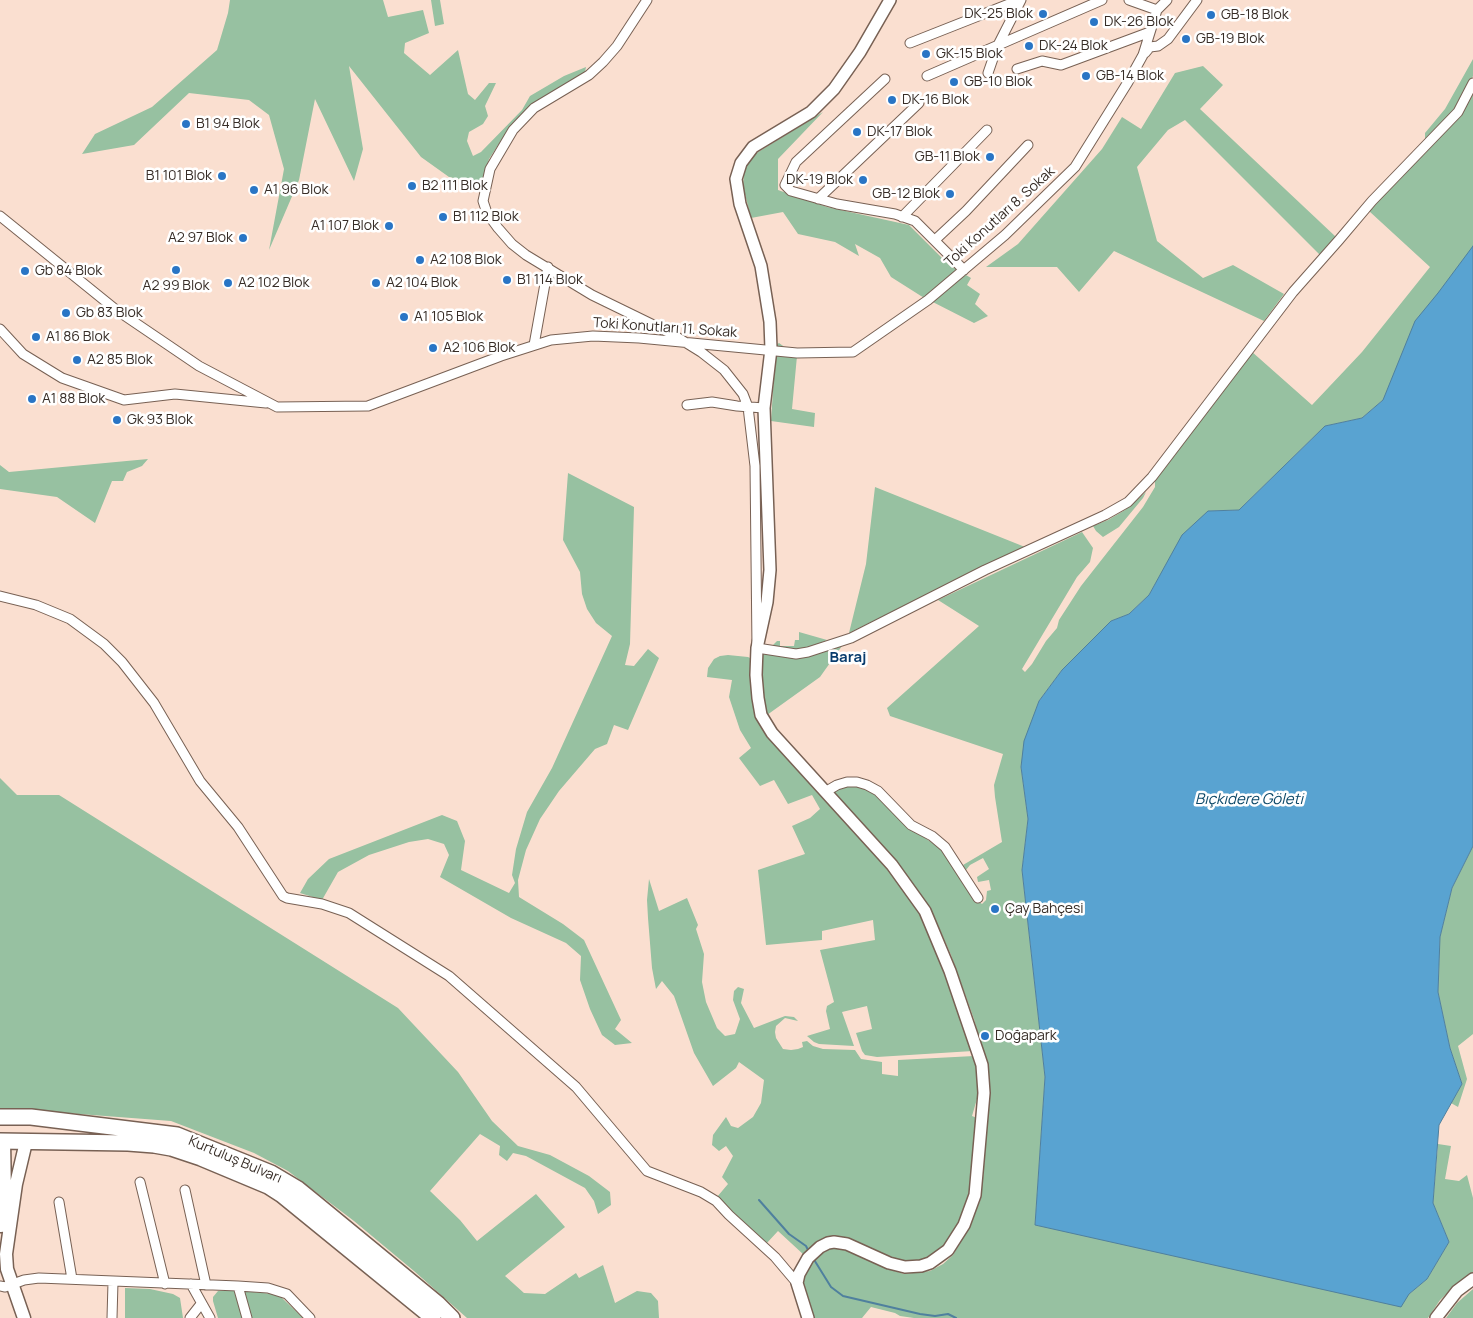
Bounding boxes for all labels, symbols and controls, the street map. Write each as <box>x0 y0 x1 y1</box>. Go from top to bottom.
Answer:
place label: DK-25 Blok <box>964 6 1033 22</box>
place label: GB-18 Blok <box>1221 7 1289 23</box>
marker: DK-25 Blok <box>1037 8 1049 20</box>
marker: GB-18 Blok <box>1205 9 1217 21</box>
place label: DK-26 Blok <box>1104 14 1173 30</box>
marker: DK-26 Blok <box>1088 16 1100 28</box>
place label: GB-19 Blok <box>1196 31 1264 47</box>
marker: GB-19 Blok <box>1180 33 1192 45</box>
place label: DK-24 Blok <box>1039 38 1108 54</box>
marker: DK-24 Blok <box>1023 40 1035 52</box>
place label: GK-15 Blok <box>936 46 1003 62</box>
marker: GK-15 Blok <box>920 48 932 60</box>
place label: GB-14 Blok <box>1096 68 1164 84</box>
marker: GB-14 Blok <box>1080 70 1092 82</box>
place label: GB-10 Blok <box>964 74 1032 90</box>
marker: GB-10 Blok <box>948 76 960 88</box>
place label: DK-16 Blok <box>902 92 969 108</box>
marker: DK-16 Blok <box>886 94 898 106</box>
place label: B1 94 Blok <box>196 116 260 132</box>
marker: B1 94 Blok <box>180 118 192 130</box>
place label: DK-17 Blok <box>867 124 932 140</box>
marker: DK-17 Blok <box>851 126 863 138</box>
place label: GB-11 Blok <box>915 149 980 165</box>
marker: GB-11 Blok <box>984 151 996 163</box>
street label: Toki Konutları 8. Sokak <box>942 163 1058 271</box>
place label: B1 101 Blok <box>146 168 212 184</box>
marker: B1 101 Blok <box>216 170 228 182</box>
place label: DK-19 Blok <box>786 172 853 188</box>
marker: DK-19 Blok <box>857 174 869 186</box>
place label: B2 111 Blok <box>422 178 488 194</box>
marker: B2 111 Blok <box>406 180 418 192</box>
place label: A1 96 Blok <box>264 182 328 198</box>
marker: A1 96 Blok <box>248 184 260 196</box>
place label: GB-12 Blok <box>872 186 940 202</box>
marker: GB-12 Blok <box>944 188 956 200</box>
place label: B1 112 Blok <box>453 209 519 225</box>
marker: B1 112 Blok <box>437 211 449 223</box>
place label: A1 107 Blok <box>311 218 379 234</box>
marker: A1 107 Blok <box>383 220 395 232</box>
place label: A2 97 Blok <box>168 230 233 246</box>
marker: A2 97 Blok <box>237 232 249 244</box>
place label: A2 108 Blok <box>430 252 502 268</box>
marker: A2 108 Blok <box>414 254 426 266</box>
place label: Gb 84 Blok <box>35 263 102 279</box>
marker: A2 99 Blok <box>170 264 182 276</box>
marker: Gb 84 Blok <box>19 265 31 277</box>
place label: B1 114 Blok <box>517 272 583 288</box>
marker: B1 114 Blok <box>501 274 513 286</box>
place label: A2 102 Blok <box>238 275 310 291</box>
place label: A2 104 Blok <box>386 275 458 291</box>
marker: A2 102 Blok <box>222 277 234 289</box>
marker: A2 104 Blok <box>370 277 382 289</box>
place label: A2 99 Blok <box>143 278 209 294</box>
place label: Gb 83 Blok <box>76 305 143 321</box>
marker: Gb 83 Blok <box>60 307 72 319</box>
place label: A1 105 Blok <box>414 309 483 325</box>
marker: A1 105 Blok <box>398 311 410 323</box>
street label: Toki Konutları 11. Sokak <box>592 315 738 341</box>
place label: A1 86 Blok <box>46 329 110 345</box>
marker: A1 86 Blok <box>30 331 42 343</box>
place label: A2 106 Blok <box>443 340 515 356</box>
marker: A2 106 Blok <box>427 342 439 354</box>
place label: A2 85 Blok <box>87 352 153 368</box>
marker: A2 85 Blok <box>71 354 83 366</box>
place label: A1 88 Blok <box>42 391 105 407</box>
marker: A1 88 Blok <box>26 393 38 405</box>
place label: Gk 93 Blok <box>127 412 193 428</box>
marker: Gk 93 Blok <box>111 414 123 426</box>
district label: Baraj <box>830 649 866 667</box>
water label: Bıçkıdere Göleti <box>1195 791 1303 809</box>
place label: Çay Bahçesi <box>1005 901 1084 917</box>
marker: Çay Bahçesi <box>989 903 1001 915</box>
place label: Doğapark <box>995 1028 1057 1044</box>
marker: Doğapark <box>979 1030 991 1042</box>
street label: Kurtuluş Bulvarı <box>186 1133 284 1187</box>

